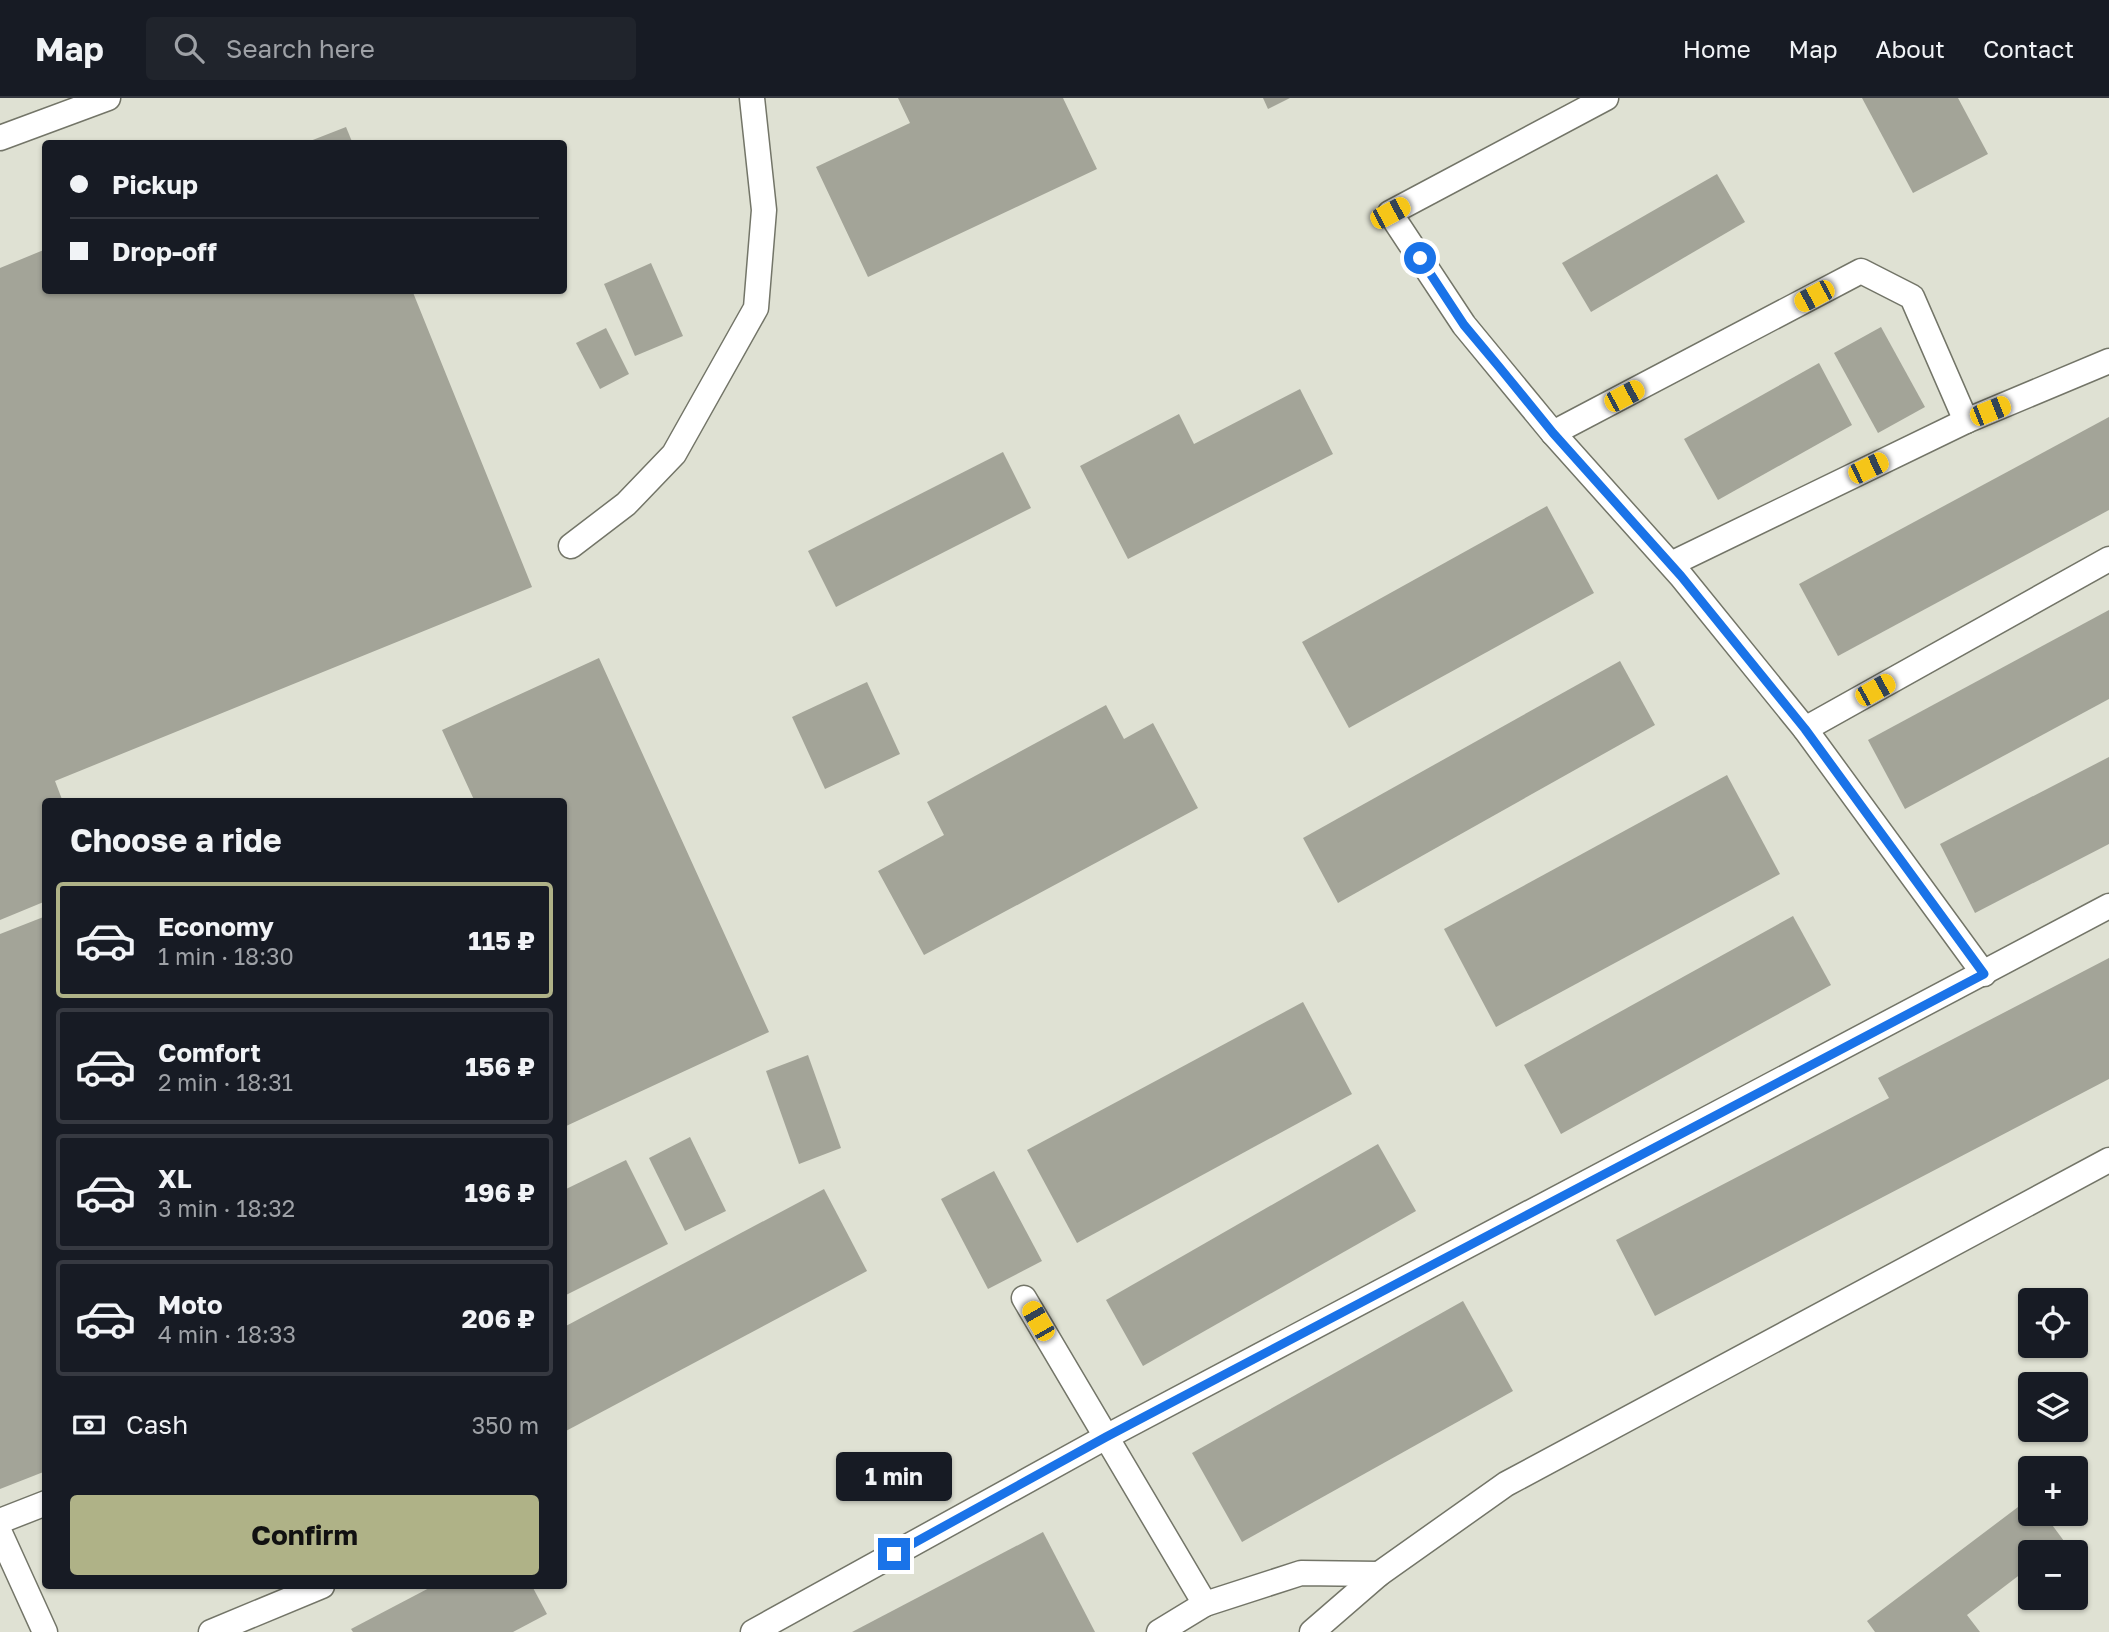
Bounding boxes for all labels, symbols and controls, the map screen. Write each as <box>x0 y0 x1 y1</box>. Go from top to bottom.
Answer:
search box <box>146 17 636 80</box>
text: Map <box>35 29 104 68</box>
icon: search <box>170 29 208 67</box>
text: Search here <box>226 33 375 64</box>
text: Home <box>1683 34 1751 63</box>
text: Map <box>1789 34 1838 63</box>
text: About <box>1876 34 1945 63</box>
text: Contact <box>1983 34 2074 63</box>
text: Pickup <box>112 169 198 200</box>
car <box>1367 194 1414 232</box>
text: Drop-off <box>112 236 217 267</box>
route start <box>1404 242 1436 274</box>
car <box>1791 277 1838 315</box>
car <box>1601 377 1648 415</box>
car <box>1967 393 2014 429</box>
car <box>1845 449 1892 487</box>
car <box>1852 671 1899 709</box>
text: Choose a ride <box>70 821 282 859</box>
icon: car <box>74 909 137 972</box>
text: Economy <box>158 911 274 942</box>
text: 115 ₽ <box>468 925 535 956</box>
text: 1 min · 18:30 <box>158 942 294 970</box>
icon: car <box>74 1035 137 1098</box>
text: Comfort <box>158 1037 261 1068</box>
text: 156 ₽ <box>465 1051 535 1082</box>
text: 2 min · 18:31 <box>158 1068 293 1096</box>
icon: car <box>74 1161 137 1224</box>
text: XL <box>158 1163 192 1194</box>
text: 196 ₽ <box>465 1177 535 1208</box>
text: 3 min · 18:32 <box>158 1194 295 1222</box>
icon: car <box>74 1287 137 1350</box>
map controls <box>2018 1288 2088 1610</box>
button: locate <box>2018 1288 2088 1358</box>
text: Moto <box>158 1289 223 1320</box>
car <box>1019 1298 1058 1344</box>
text: 206 ₽ <box>462 1303 535 1334</box>
text: 4 min · 18:33 <box>158 1320 296 1348</box>
button: layers <box>2018 1372 2088 1442</box>
icon: cash <box>70 1406 108 1444</box>
text: Cash <box>126 1409 188 1440</box>
text: 350 m <box>472 1411 539 1439</box>
callout: 1 min <box>836 1452 952 1502</box>
button: + <box>2018 1456 2088 1526</box>
text: 1 min <box>865 1462 923 1490</box>
button: Confirm <box>70 1495 539 1575</box>
route end <box>878 1538 910 1570</box>
button: − <box>2018 1540 2088 1610</box>

